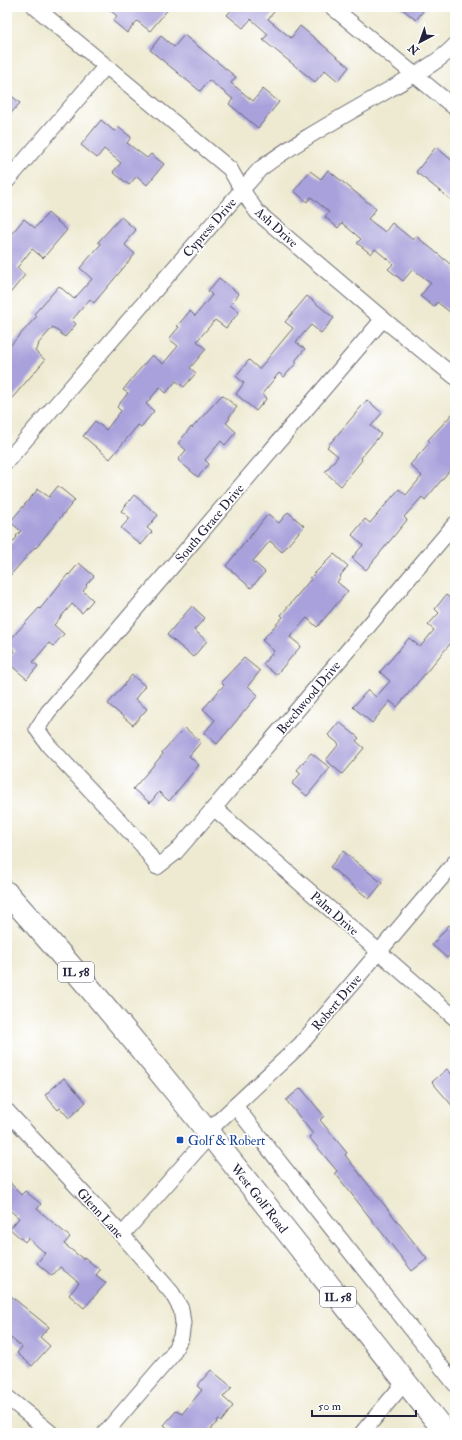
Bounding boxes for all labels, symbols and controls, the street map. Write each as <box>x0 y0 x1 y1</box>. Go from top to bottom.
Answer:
north arrow <box>400 22 440 62</box>
text: N <box>405 40 423 58</box>
street label: Cypress Drive <box>180 194 241 261</box>
street label: Ash Drive <box>251 204 301 251</box>
street label: South Grace Drive <box>172 480 248 566</box>
street label: Beechwood Drive <box>274 657 344 738</box>
street label: Palm Drive <box>307 889 362 939</box>
road number: IL 58 <box>58 962 94 982</box>
street label: Robert Drive <box>309 971 365 1034</box>
place label: Golf & Robert <box>188 1133 265 1149</box>
marker: Golf & Robert <box>175 1135 185 1145</box>
street label: West Golf Road <box>227 1160 292 1237</box>
street label: Glenn Lane <box>73 1185 128 1243</box>
road number: IL 58 <box>320 1287 356 1307</box>
scale bar <box>312 1392 416 1418</box>
text: 50 m <box>318 1399 342 1414</box>

